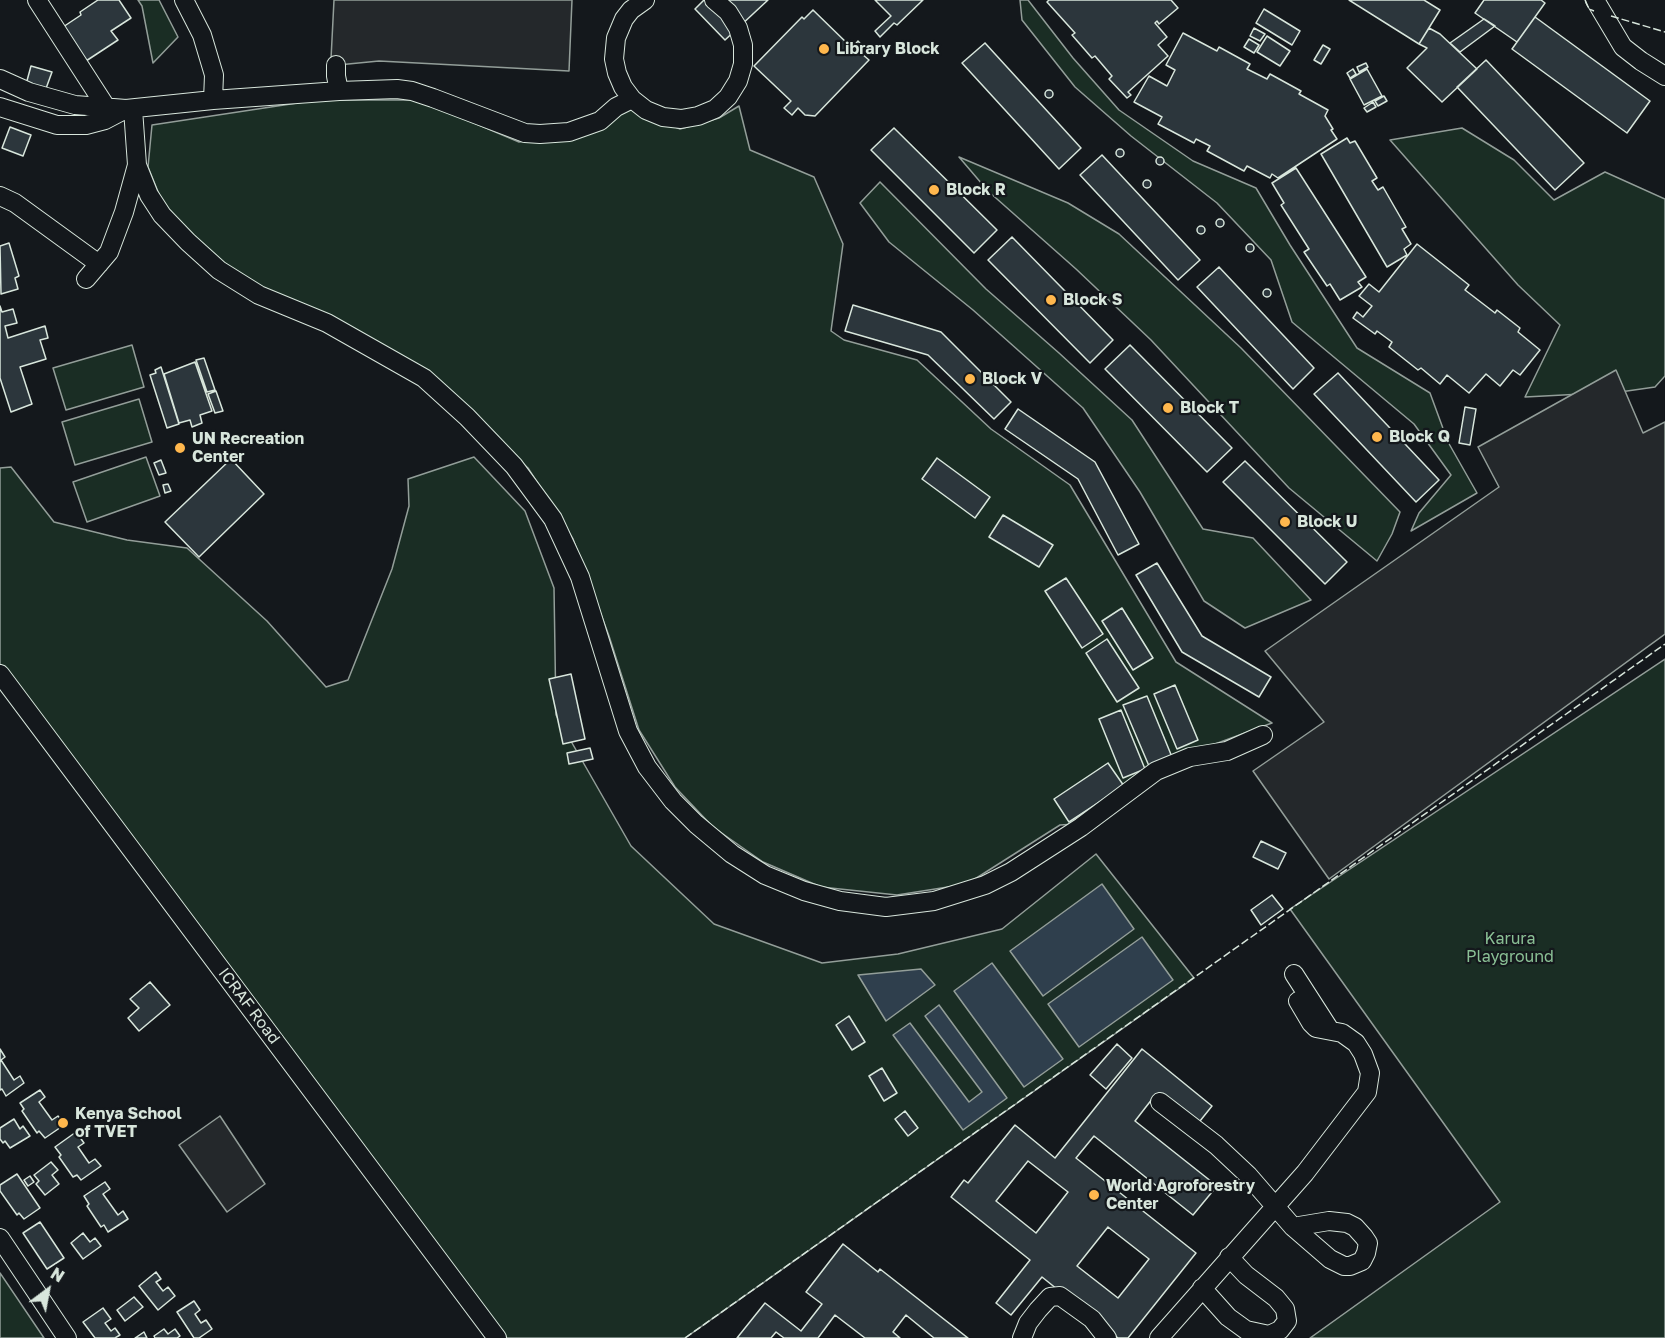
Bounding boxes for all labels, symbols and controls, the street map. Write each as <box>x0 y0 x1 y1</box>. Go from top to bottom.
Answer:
place label: Library Block <box>836 39 940 59</box>
marker: Library Block <box>817 42 831 56</box>
place label: Block R <box>946 180 1006 200</box>
marker: Block R <box>927 183 941 197</box>
place label: Block S <box>1063 290 1122 310</box>
marker: Block S <box>1044 293 1058 307</box>
place label: Block V <box>982 369 1042 389</box>
marker: Block V <box>963 372 977 386</box>
place label: Block T <box>1180 398 1239 418</box>
marker: Block T <box>1161 401 1175 415</box>
place label: Block Q <box>1389 427 1450 447</box>
place label: UN Recreation Center <box>192 429 304 467</box>
marker: Block Q <box>1370 430 1384 444</box>
marker: UN Recreation Center <box>173 441 187 455</box>
place label: Block U <box>1297 512 1357 532</box>
marker: Block U <box>1278 515 1292 529</box>
park label: Karura Playground <box>1466 929 1554 967</box>
street label: ICRAF Road <box>214 964 284 1048</box>
place label: Kenya School of TVET <box>75 1104 182 1142</box>
marker: Kenya School of TVET <box>56 1116 70 1130</box>
place label: World Agroforestry Center <box>1106 1176 1255 1214</box>
marker: World Agroforestry Center <box>1087 1188 1101 1202</box>
north arrow <box>18 1260 78 1320</box>
text: N <box>47 1263 68 1286</box>

